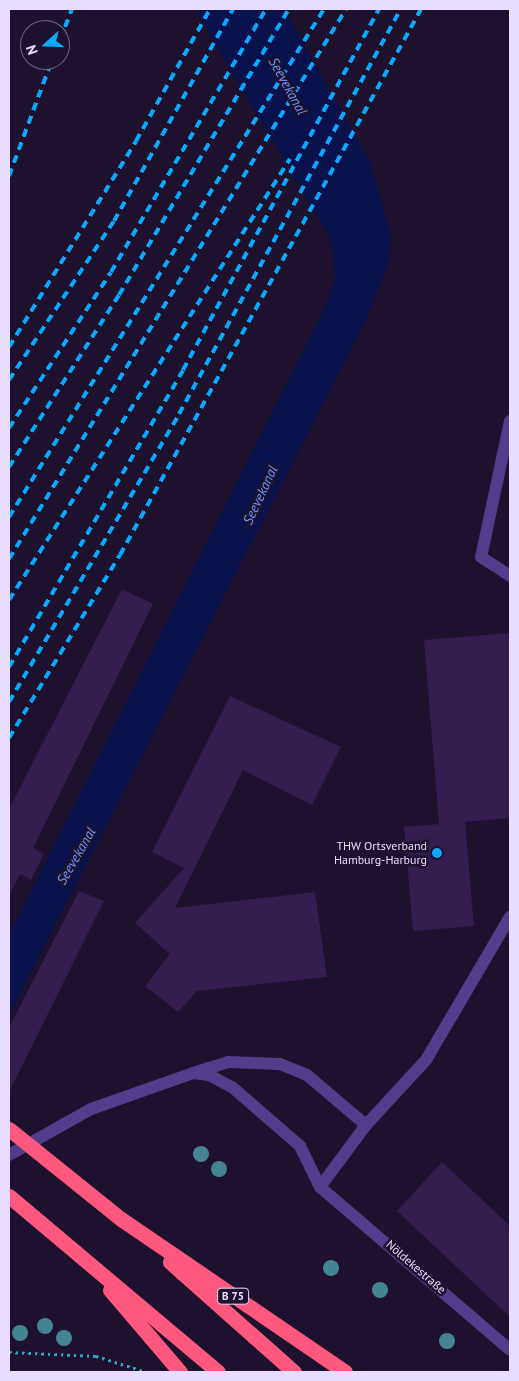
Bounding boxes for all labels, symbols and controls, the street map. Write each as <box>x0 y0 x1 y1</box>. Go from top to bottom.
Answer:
north arrow <box>20 20 70 70</box>
text: N <box>22 42 42 57</box>
water label: Seevekanal <box>265 54 311 118</box>
water label: Seevekanal <box>239 463 281 527</box>
water label: Seevekanal <box>53 824 99 888</box>
place label: THW Ortsverband Hamburg-Harburg <box>334 839 427 867</box>
marker: THW Ortsverband Hamburg-Harburg <box>431 847 443 859</box>
street label: Nöldekestraße <box>383 1237 449 1297</box>
road number: B 75 <box>217 1288 249 1304</box>

